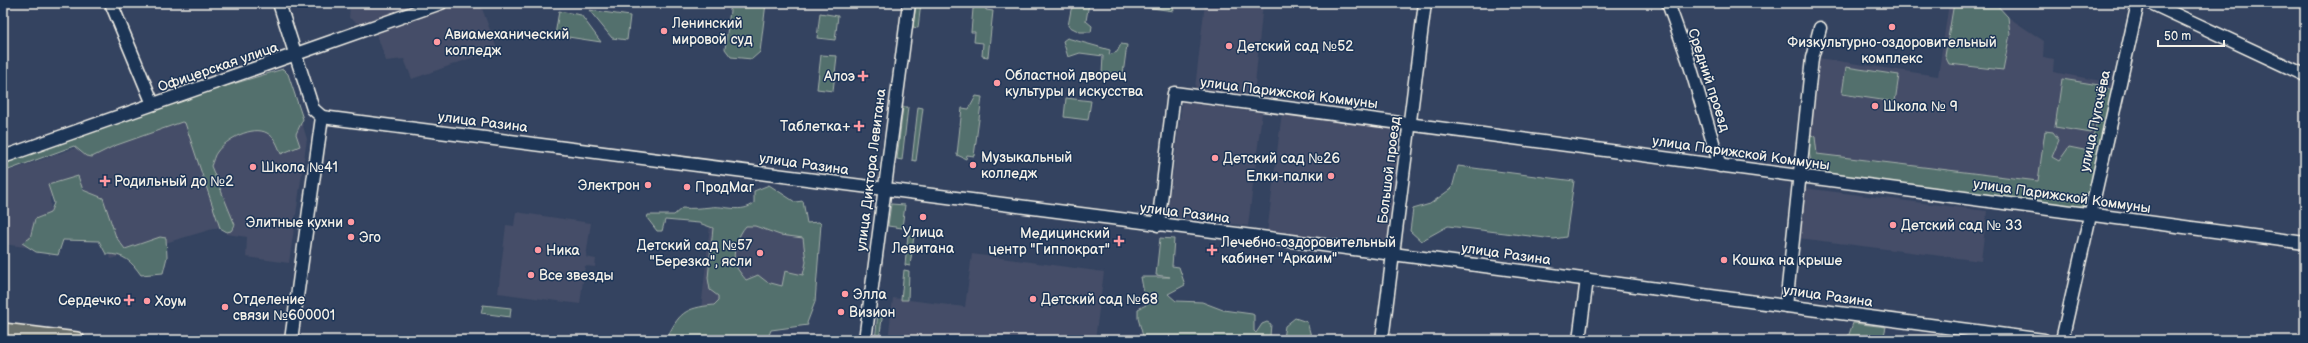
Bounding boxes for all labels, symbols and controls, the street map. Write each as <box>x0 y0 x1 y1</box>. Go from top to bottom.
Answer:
place label: Ленинский мировой суд <box>671 15 753 48</box>
marker: Физкультурно-оздоровительный комплекс <box>1887 22 1897 32</box>
scale bar <box>2158 22 2224 48</box>
place label: Авиамеханический колледж <box>444 26 569 59</box>
marker: Ленинский мировой суд <box>659 26 669 36</box>
street label: Средний проезд <box>1684 26 1734 134</box>
text: 50 m <box>2164 29 2191 44</box>
place label: Физкультурно-оздоровительный комплекс <box>1787 34 1997 67</box>
marker: Авиамеханический колледж <box>432 37 442 47</box>
street label: Офицерская улица <box>156 38 281 96</box>
place label: Детский сад №52 <box>1237 38 1354 55</box>
marker: Детский сад №52 <box>1224 41 1234 51</box>
place label: Областной дворец культуры и искусства <box>1005 67 1144 100</box>
place label: Алоэ <box>823 68 855 85</box>
street label: улица Пугачёва <box>2076 68 2114 173</box>
marker: Алоэ <box>858 71 868 81</box>
street label: улица Парижской Коммуны <box>1199 74 1379 112</box>
marker: Областной дворец культуры и искусства <box>992 78 1002 88</box>
street label: улица Диктора Левитана <box>853 87 890 252</box>
place label: Школа № 9 <box>1883 98 1958 115</box>
marker: Школа № 9 <box>1870 101 1880 111</box>
street label: улица Разина <box>437 108 530 136</box>
street label: Большой проезд <box>1374 115 1404 225</box>
place label: Таблетка+ <box>780 118 851 135</box>
marker: Таблетка+ <box>854 121 864 131</box>
street label: улица Парижской Коммуны <box>1651 132 1831 174</box>
street label: улица Разина <box>758 149 851 179</box>
place label: Музыкальный колледж <box>981 149 1072 182</box>
place label: Детский сад №26 <box>1223 150 1341 167</box>
marker: Детский сад №26 <box>1210 153 1220 163</box>
place label: Школа №41 <box>261 159 338 176</box>
marker: Музыкальный колледж <box>968 160 978 170</box>
marker: Школа №41 <box>248 162 258 172</box>
place label: Елки-палки <box>1246 168 1323 185</box>
marker: Елки-палки <box>1326 171 1336 181</box>
place label: Родильный до №2 <box>114 173 234 190</box>
marker: Родильный до №2 <box>99 175 111 187</box>
street label: улица Парижской Коммуны <box>1972 175 2152 217</box>
place label: Электрон <box>578 177 640 194</box>
place label: ПродМаг <box>695 179 755 196</box>
marker: Электрон <box>643 180 653 190</box>
marker: ПродМаг <box>682 182 692 192</box>
street label: улица Разина <box>1139 199 1232 227</box>
marker: Улица Левитана <box>918 212 928 222</box>
place label: Элитные кухни <box>246 214 343 231</box>
marker: Элитные кухни <box>346 217 356 227</box>
place label: Детский сад № 33 <box>1901 217 2022 234</box>
marker: Детский сад № 33 <box>1888 220 1898 230</box>
place label: Улица Левитана <box>891 224 955 257</box>
place label: Медицинский центр "Гиппократ" <box>988 225 1110 258</box>
place label: Эго <box>359 229 381 246</box>
marker: Эго <box>346 232 356 242</box>
place label: Лечебно-оздоровительный кабинет "Аркаим" <box>1220 234 1396 267</box>
marker: Медицинский центр "Гиппократ" <box>1113 235 1125 247</box>
place label: Детский сад №57 "Березка", ясли <box>637 237 752 270</box>
street label: улица Разина <box>1460 239 1553 269</box>
place label: Ника <box>546 242 580 259</box>
marker: Лечебно-оздоровительный кабинет "Аркаим" <box>1206 244 1218 256</box>
marker: Ника <box>533 245 543 255</box>
marker: Детский сад №57 "Березка", ясли <box>755 248 765 258</box>
place label: Кошка на крыше <box>1732 252 1843 269</box>
marker: Кошка на крыше <box>1719 255 1729 265</box>
place label: Все звезды <box>539 267 614 284</box>
marker: Все звезды <box>526 270 536 280</box>
street label: улица Разина <box>1782 281 1875 311</box>
place label: Элла <box>853 286 887 303</box>
marker: Элла <box>840 289 850 299</box>
place label: Отделение связи №600001 <box>233 291 335 324</box>
place label: Детский сад №68 <box>1041 291 1158 308</box>
place label: Сердечко <box>58 292 121 309</box>
place label: Хоум <box>155 293 186 310</box>
marker: Детский сад №68 <box>1028 294 1038 304</box>
marker: Сердечко <box>124 295 134 305</box>
marker: Хоум <box>142 296 152 306</box>
marker: Отделение связи №600001 <box>220 302 230 312</box>
place label: Визион <box>849 304 895 321</box>
marker: Визион <box>836 307 846 317</box>

